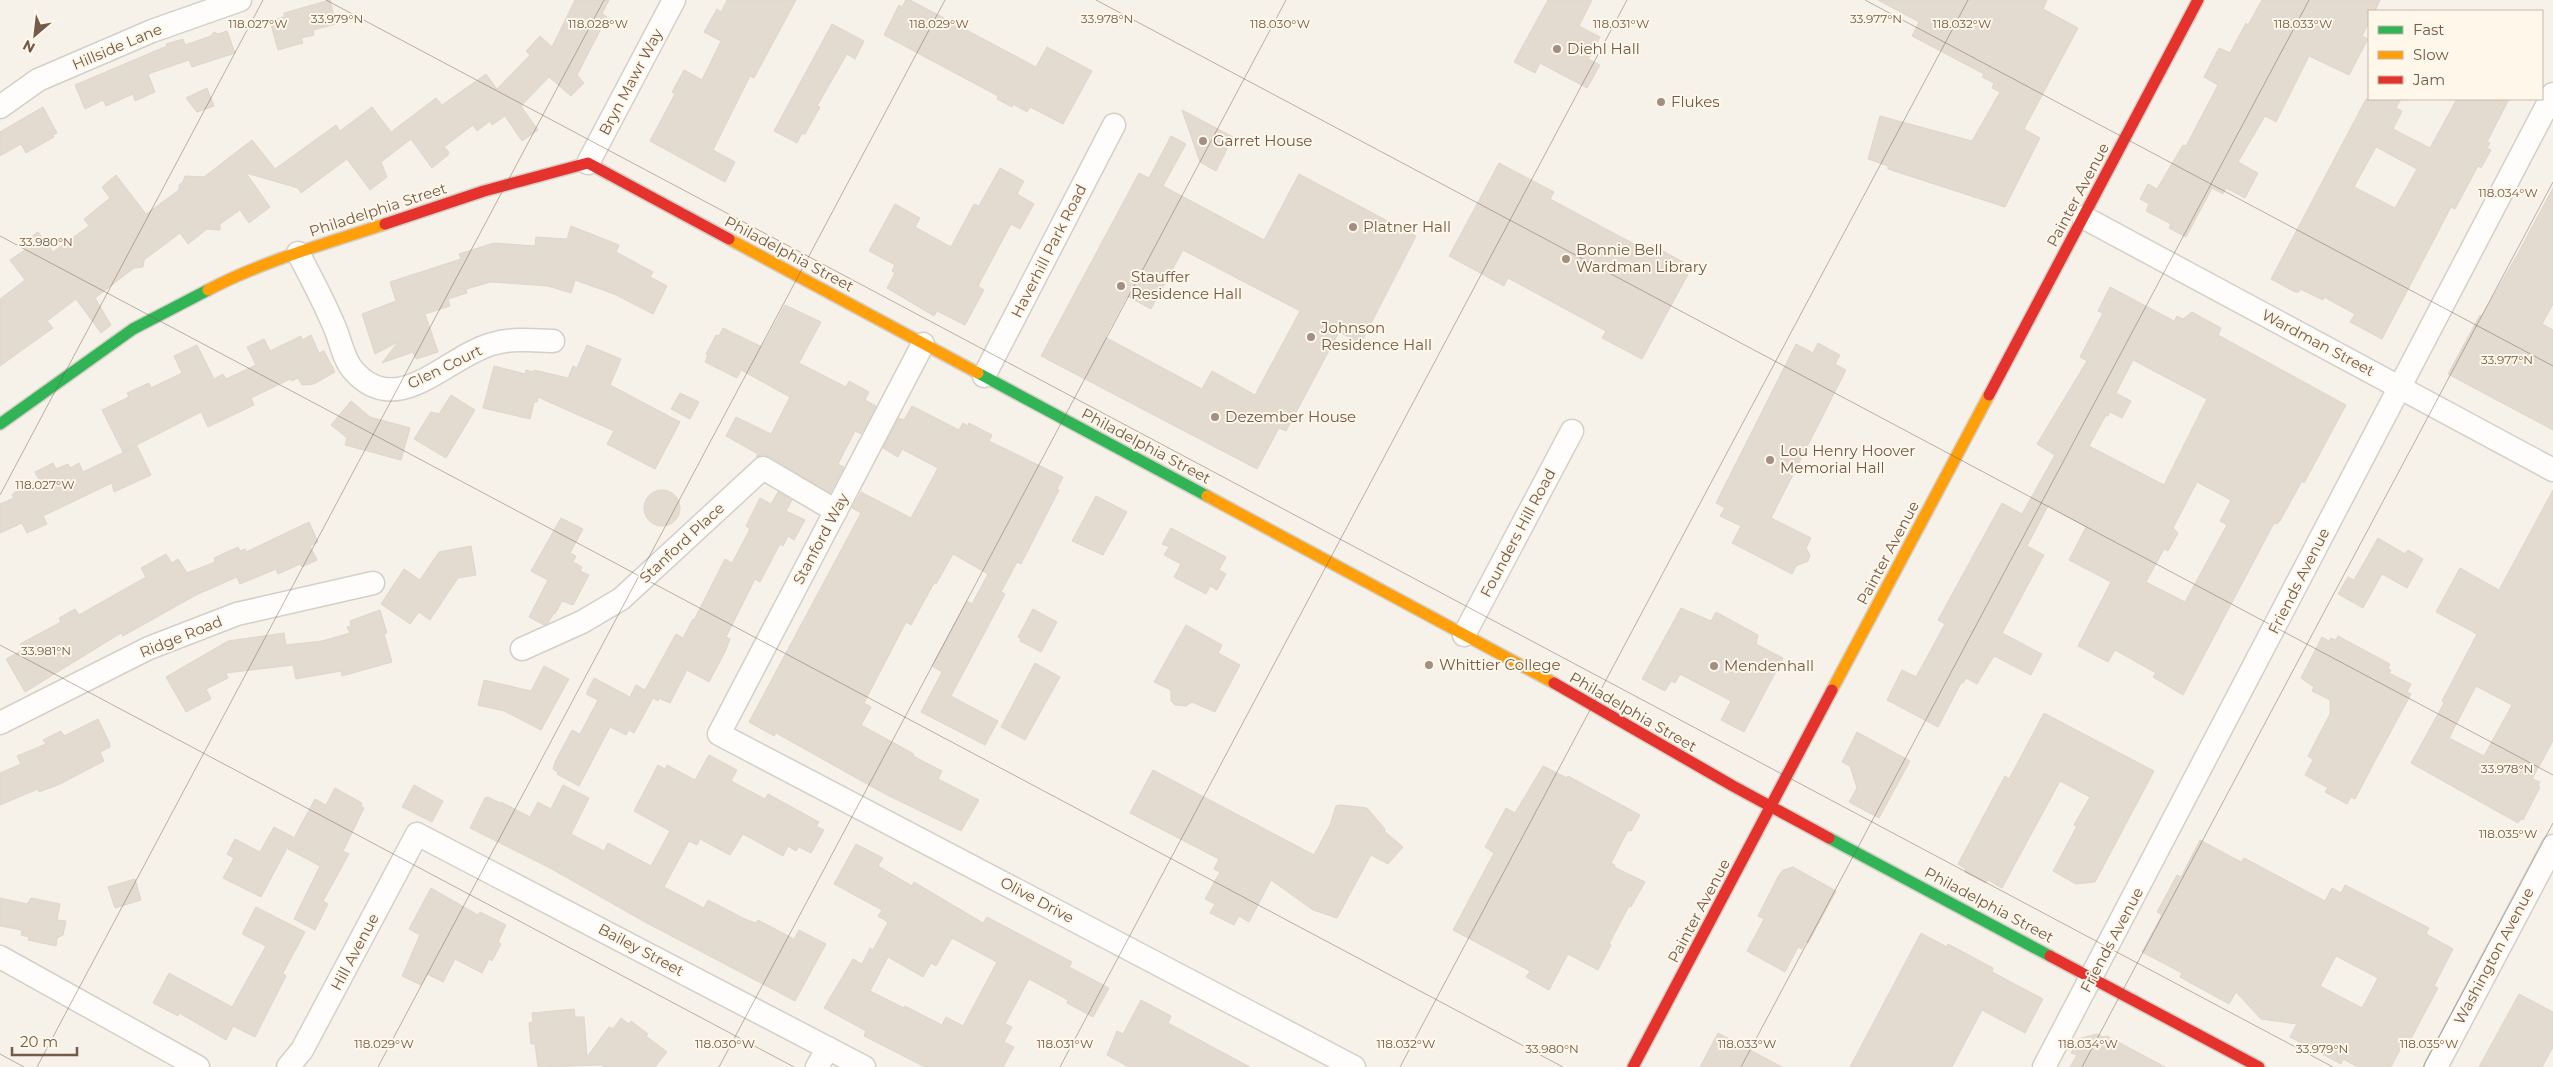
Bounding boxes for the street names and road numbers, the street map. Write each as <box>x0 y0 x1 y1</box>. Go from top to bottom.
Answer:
street label: Hillside Lane <box>69 19 165 74</box>
street label: Bryn Mawr Way <box>594 24 667 138</box>
street label: Painter Avenue <box>2042 140 2113 250</box>
street label: Philadelphia Street <box>307 178 449 241</box>
street label: Haverhill Park Road <box>1007 181 1090 321</box>
street label: Philadelphia Street <box>721 211 857 296</box>
street label: Wardman Street <box>2259 305 2378 380</box>
street label: Glen Court <box>404 340 485 393</box>
street label: Philadelphia Street <box>1078 403 1214 488</box>
street label: Founders Hill Road <box>1476 465 1559 600</box>
street label: Stanford Way <box>789 489 853 588</box>
street label: Stanford Place <box>635 498 728 587</box>
street label: Painter Avenue <box>1852 498 1923 608</box>
street label: Friends Avenue <box>2264 525 2333 637</box>
street label: Ridge Road <box>137 611 225 662</box>
street label: Philadelphia Street <box>1566 667 1700 756</box>
street label: Painter Avenue <box>1663 856 1734 966</box>
street label: Philadelphia Street <box>1921 862 2057 947</box>
street label: Olive Drive <box>997 872 1077 927</box>
street label: Friends Avenue <box>2076 884 2147 996</box>
street label: Washington Avenue <box>2449 884 2538 1028</box>
street label: Hill Avenue <box>326 910 383 994</box>
street label: Bailey Street <box>595 919 687 980</box>

